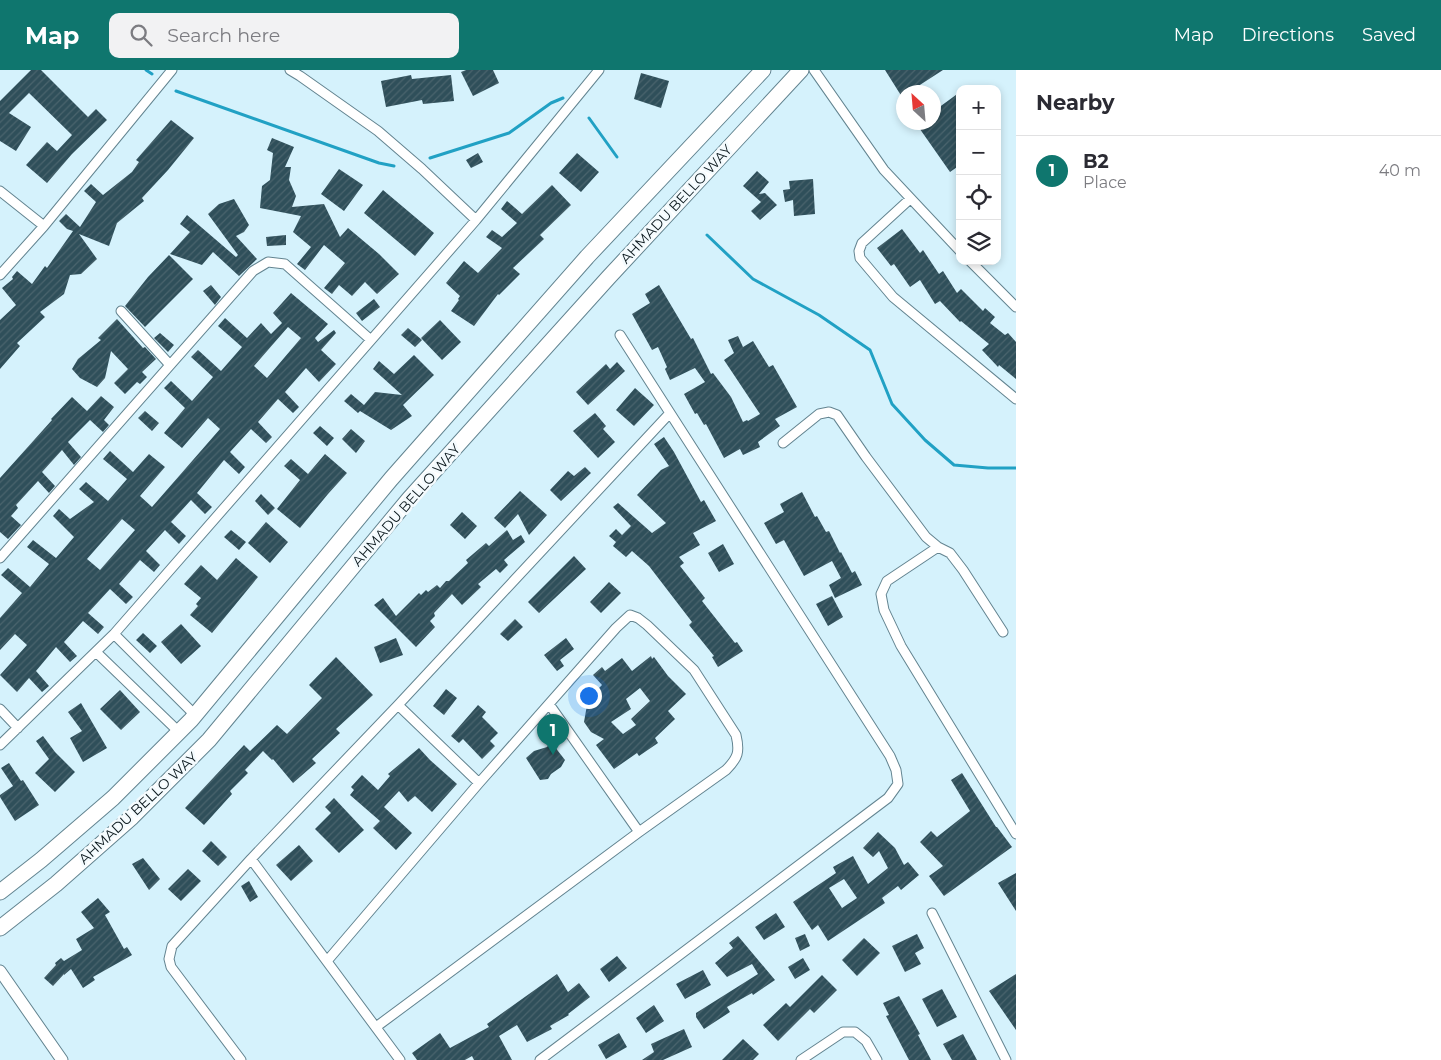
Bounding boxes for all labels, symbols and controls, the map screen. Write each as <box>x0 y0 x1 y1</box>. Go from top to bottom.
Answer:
search box <box>109 13 459 58</box>
text: Map <box>25 21 79 50</box>
icon: search <box>127 21 155 49</box>
text: Search here <box>167 24 280 47</box>
text: Map <box>1174 24 1214 46</box>
text: Directions <box>1242 24 1334 46</box>
text: Saved <box>1362 24 1416 46</box>
north arrow <box>896 85 941 130</box>
map controls <box>956 85 1001 265</box>
button: + <box>956 85 1001 130</box>
text: Nearby <box>1036 90 1115 115</box>
button: − <box>956 130 1001 175</box>
street label: AHMADU BELLO WAY <box>616 141 736 267</box>
text: B2 <box>1083 150 1109 173</box>
text: 1 <box>1049 161 1055 180</box>
text: 40 m <box>1379 161 1421 180</box>
text: Place <box>1083 173 1127 192</box>
button: locate <box>956 175 1001 220</box>
button: layers <box>956 220 1001 265</box>
street label: AHMADU BELLO WAY <box>348 440 464 570</box>
your location <box>576 683 602 709</box>
pin: 1 <box>537 714 569 755</box>
street label: AHMADU BELLO WAY <box>75 748 201 868</box>

